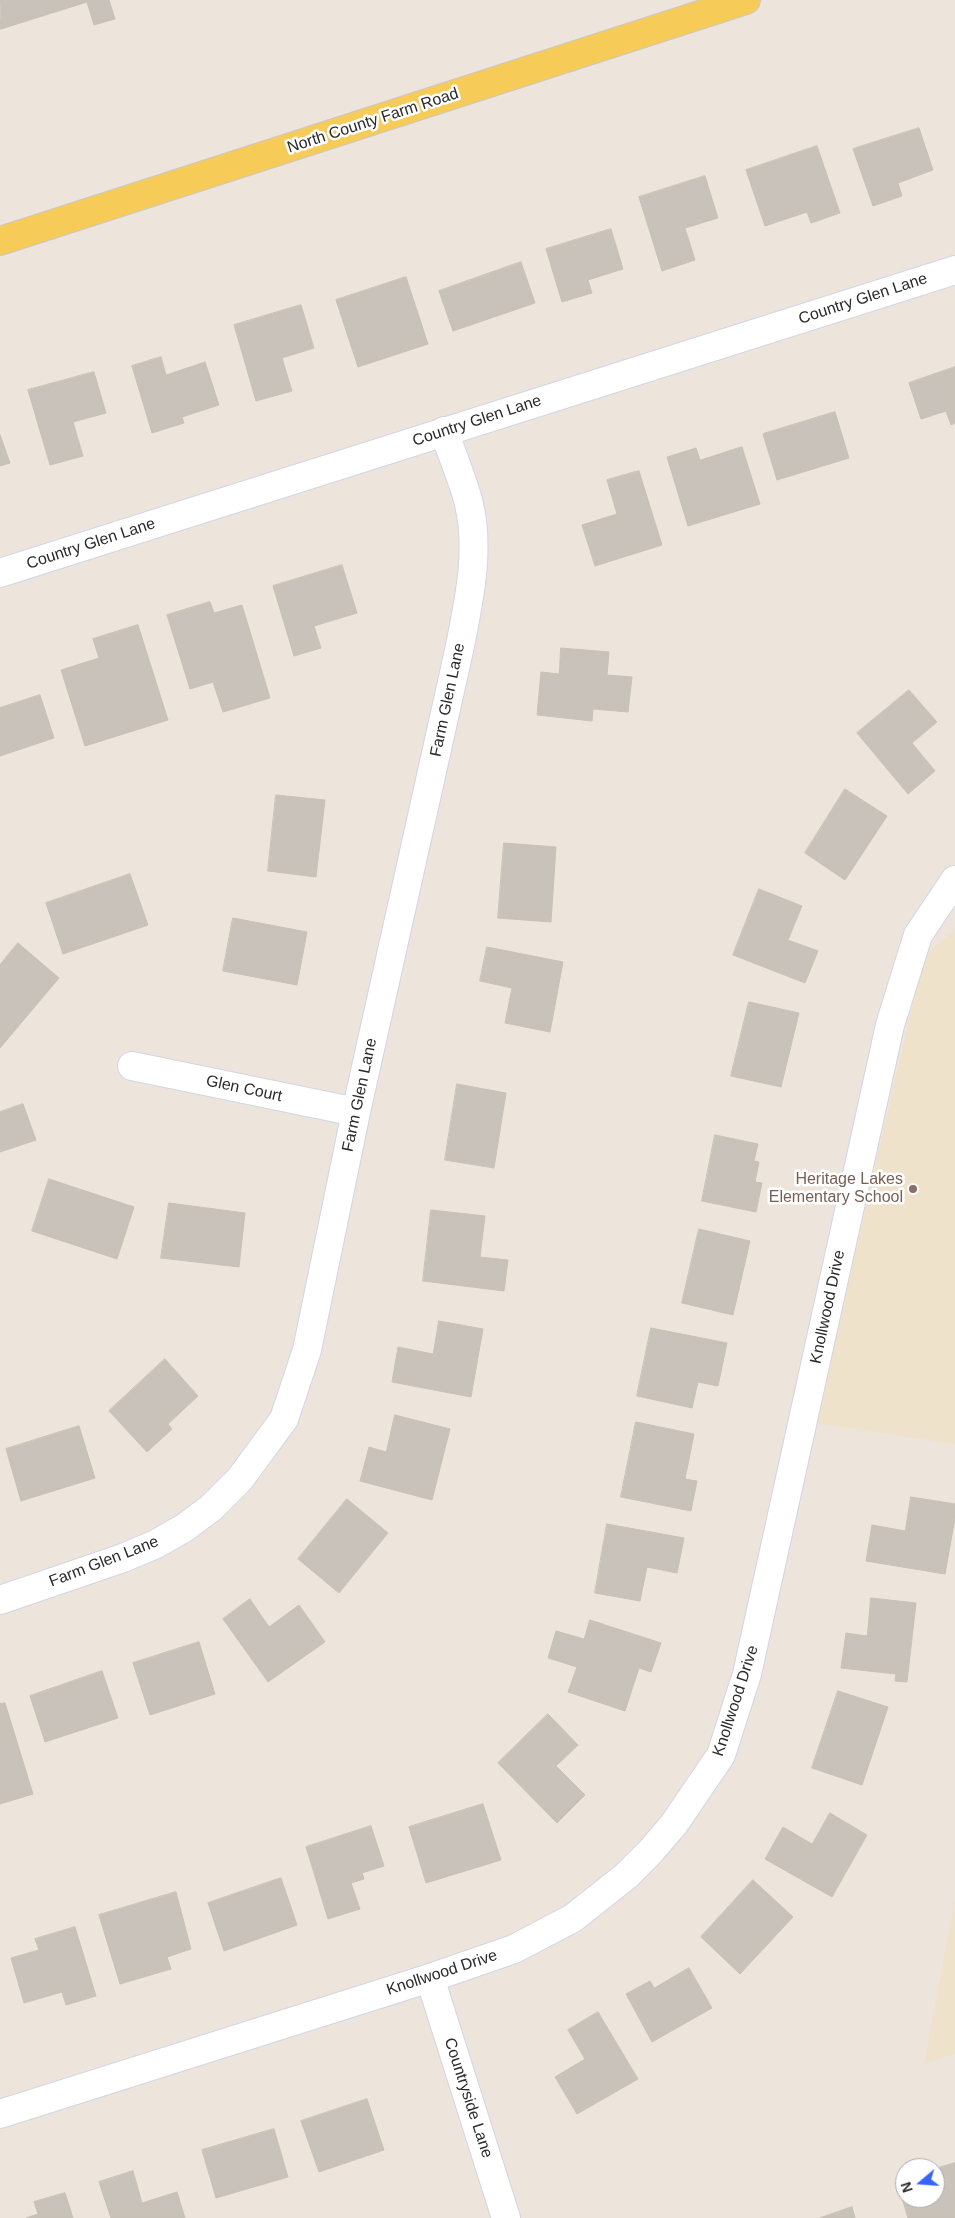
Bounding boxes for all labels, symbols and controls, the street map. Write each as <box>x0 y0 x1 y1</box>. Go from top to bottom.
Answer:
street label: North County Farm Road <box>285 84 461 158</box>
street label: Country Glen Lane <box>796 269 930 329</box>
street label: Country Glen Lane <box>410 391 544 451</box>
street label: Country Glen Lane <box>24 514 158 574</box>
street label: Farm Glen Lane <box>427 641 469 759</box>
street label: Farm Glen Lane <box>339 1036 381 1154</box>
street label: Glen Court <box>204 1072 284 1106</box>
place label: Heritage Lakes Elementary School <box>769 1170 903 1208</box>
marker: Heritage Lakes Elementary School <box>907 1183 919 1195</box>
street label: Knollwood Drive <box>807 1248 849 1366</box>
street label: Farm Glen Lane <box>47 1532 161 1592</box>
street label: Knollwood Drive <box>709 1643 763 1759</box>
street label: Knollwood Drive <box>384 1946 500 2000</box>
street label: Countryside Lane <box>439 2035 497 2161</box>
north arrow <box>895 2158 945 2208</box>
text: N <box>898 2180 916 2195</box>

